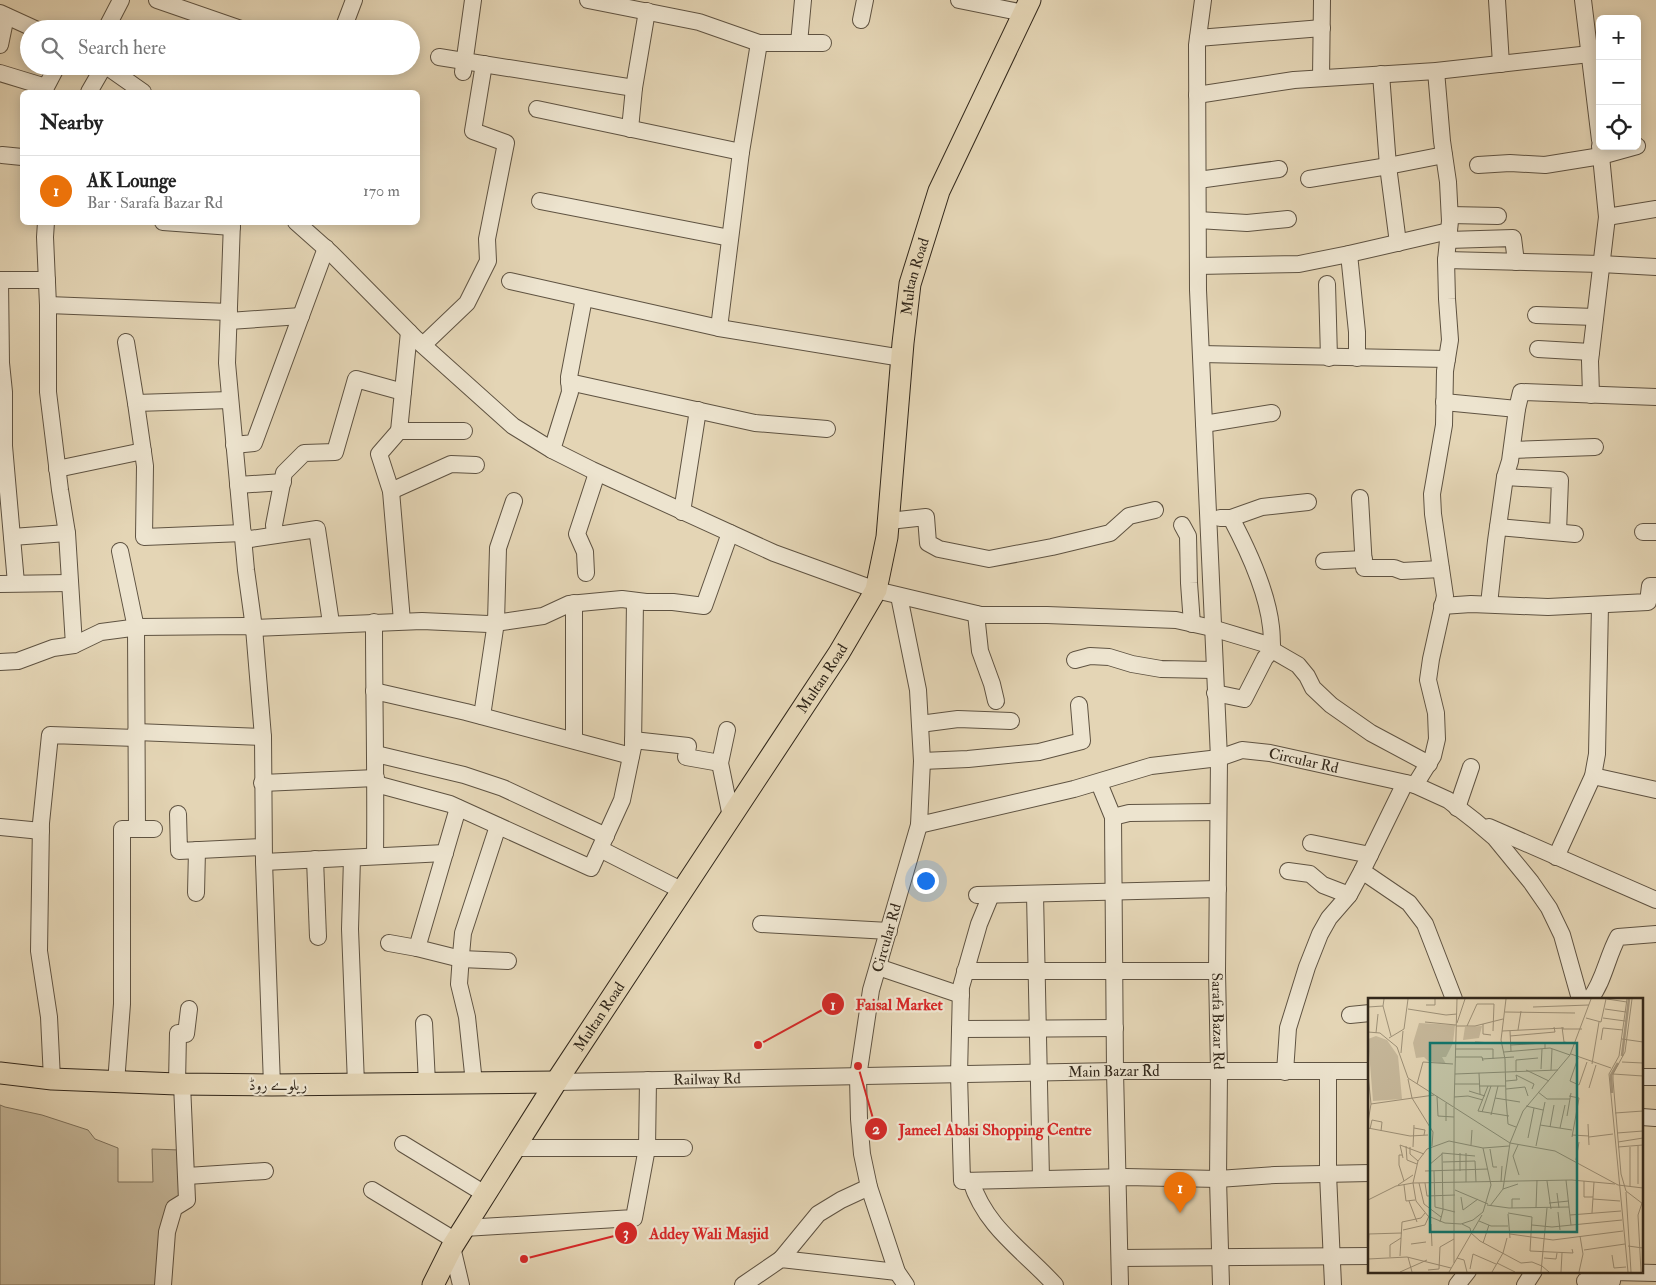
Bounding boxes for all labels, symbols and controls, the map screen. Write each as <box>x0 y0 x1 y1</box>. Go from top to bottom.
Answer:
map controls <box>1596 15 1641 150</box>
button: + <box>1596 15 1641 60</box>
search box <box>20 20 420 75</box>
icon: search <box>38 34 66 62</box>
text: Search here <box>78 36 166 60</box>
button: − <box>1596 60 1641 105</box>
button: locate <box>1596 105 1641 150</box>
text: Nearby <box>40 109 103 136</box>
text: AK Lounge <box>87 169 176 193</box>
text: 1 <box>53 181 59 201</box>
text: 170 m <box>363 181 400 201</box>
text: Bar · Sarafa Bazar Rd <box>87 193 223 213</box>
street label: Multan Road <box>897 235 933 316</box>
street label: Multan Road <box>793 640 852 717</box>
street label: Circular Rd <box>1267 744 1341 778</box>
your location <box>913 868 939 894</box>
street label: Circular Rd <box>868 901 906 975</box>
street label: Sarafa Bazar Rd <box>1208 973 1228 1070</box>
street label: Multan Road <box>569 978 629 1055</box>
callout: Faisal Market <box>821 989 953 1020</box>
text: Faisal Market <box>855 995 943 1015</box>
text: 1 <box>830 996 836 1015</box>
inset map <box>1368 998 1644 1272</box>
street label: Main Bazar Rd <box>1068 1062 1160 1081</box>
street label: Railway Rd <box>673 1069 742 1089</box>
street label: ریلوے روڈ <box>249 1076 307 1095</box>
callout: Jameel Abasi Shopping Centre <box>864 1114 1101 1145</box>
text: 2 <box>872 1120 880 1139</box>
text: Jameel Abasi Shopping Centre <box>898 1120 1092 1141</box>
pin: 1 <box>1164 1172 1196 1213</box>
callout: Addey Wali Masjid <box>614 1218 778 1249</box>
text: 3 <box>623 1224 629 1243</box>
text: Addey Wali Masjid <box>648 1224 769 1245</box>

